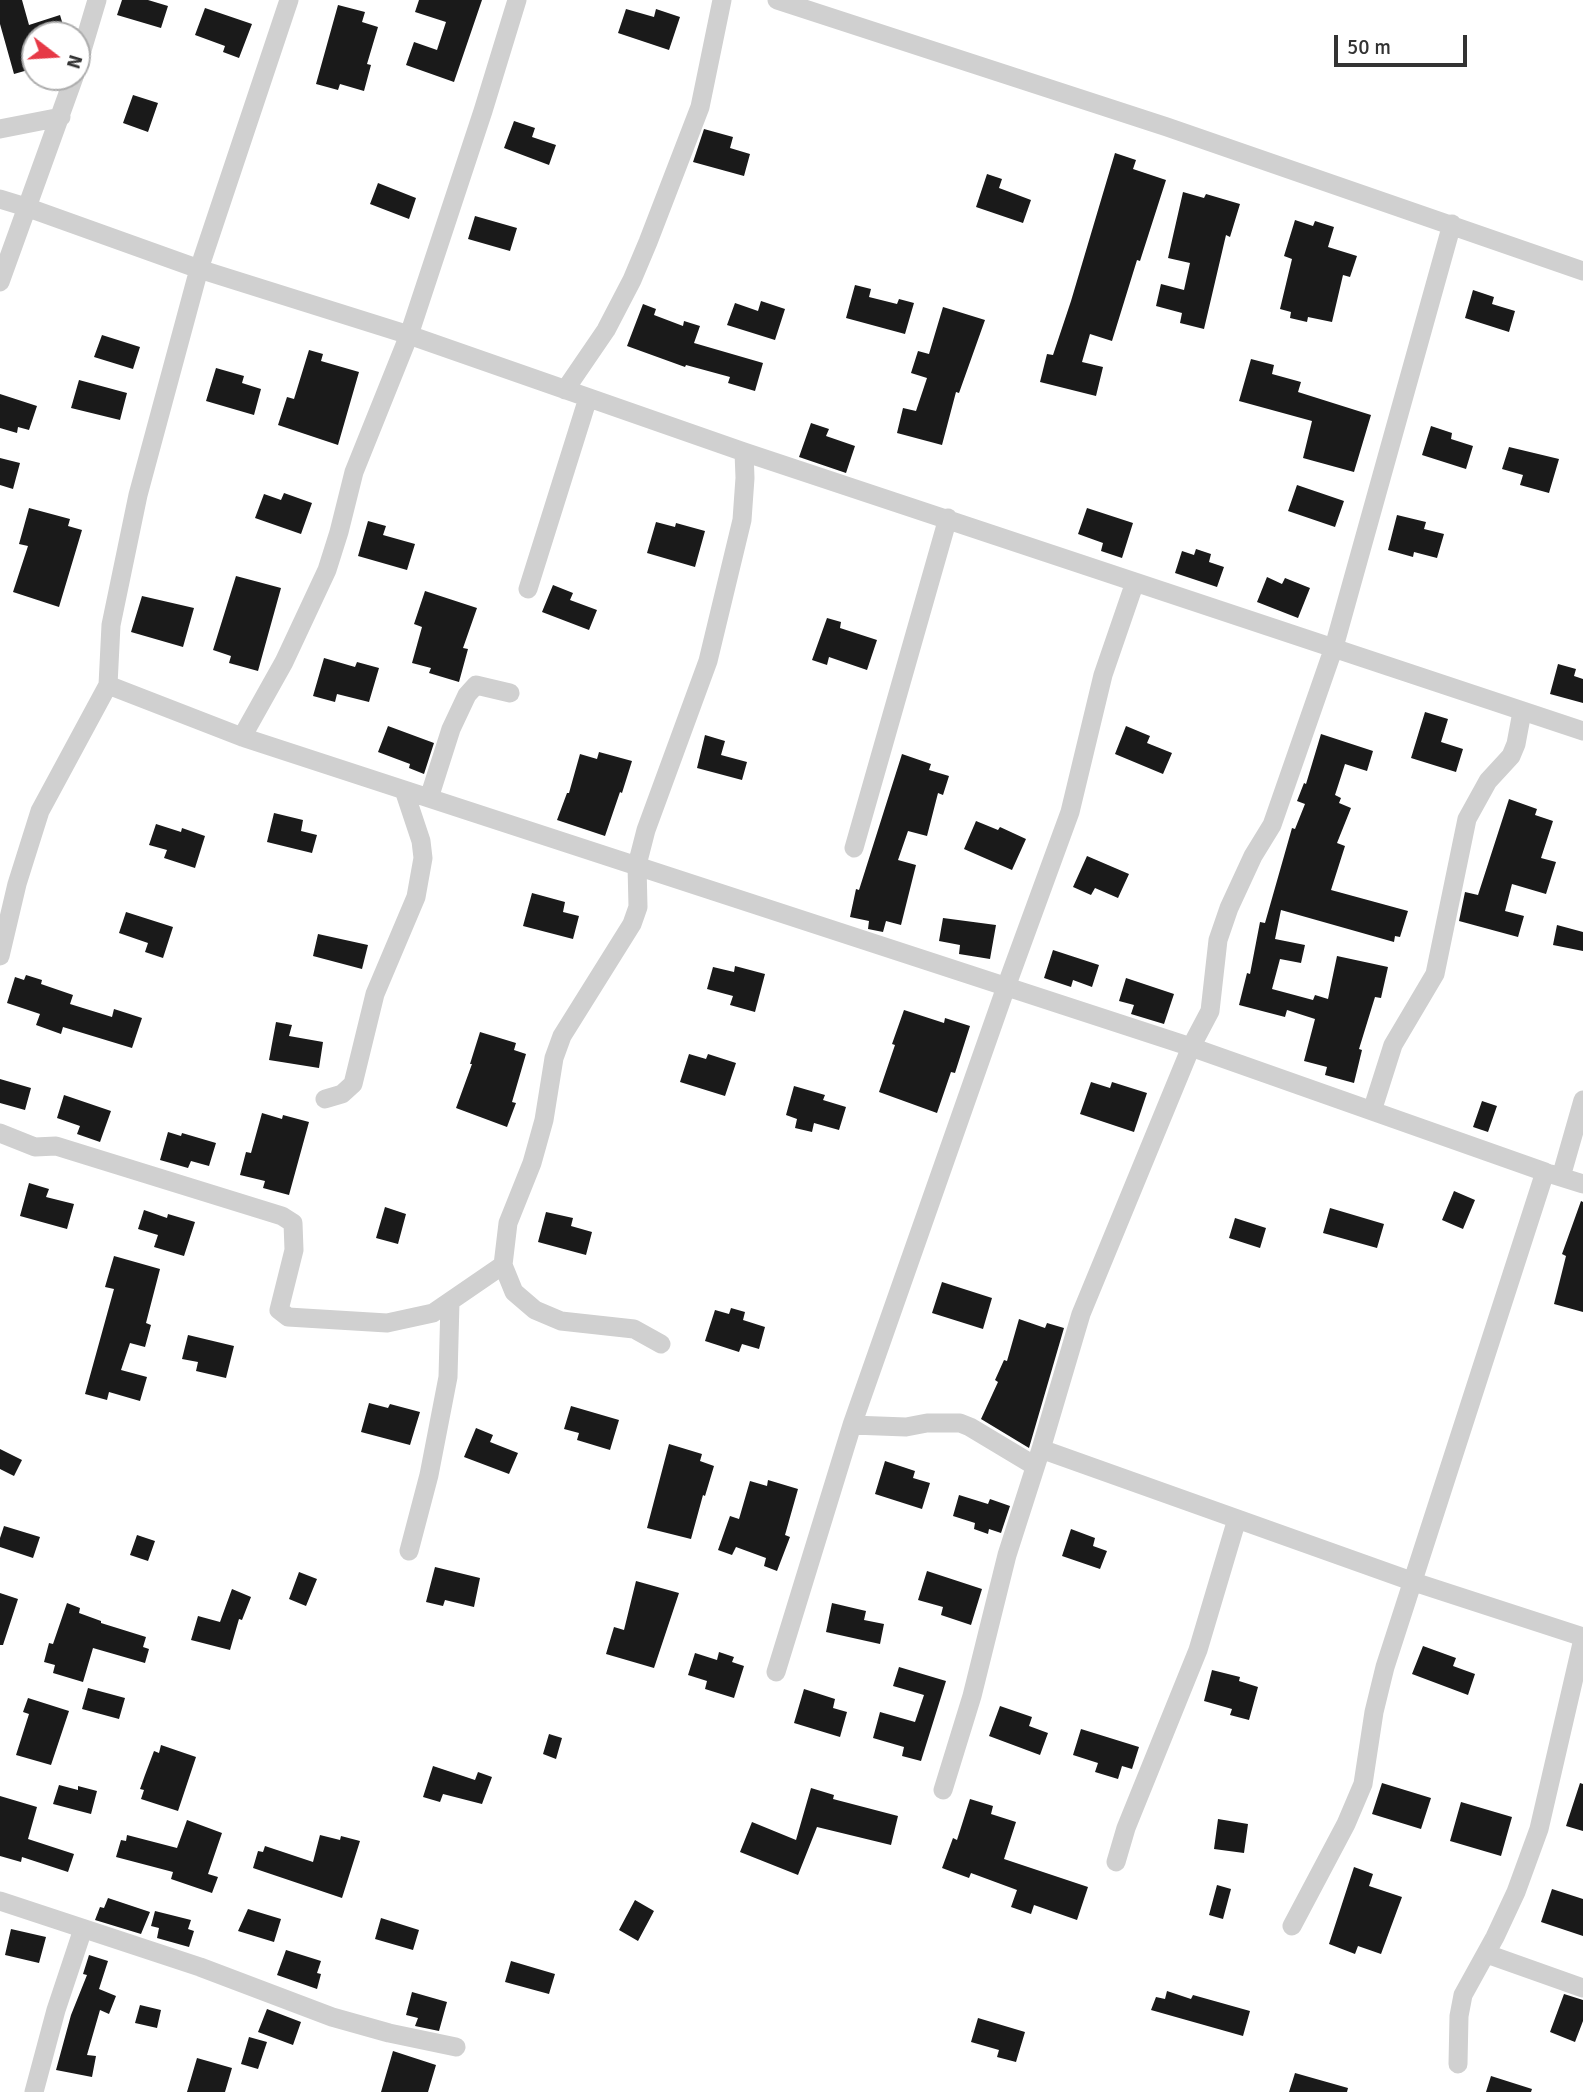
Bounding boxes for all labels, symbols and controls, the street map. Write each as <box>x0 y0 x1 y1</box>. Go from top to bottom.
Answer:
north arrow <box>21 21 91 91</box>
scale bar <box>1338 21 1471 65</box>
text: 50 m <box>1347 34 1391 60</box>
text: N <box>61 52 88 71</box>

